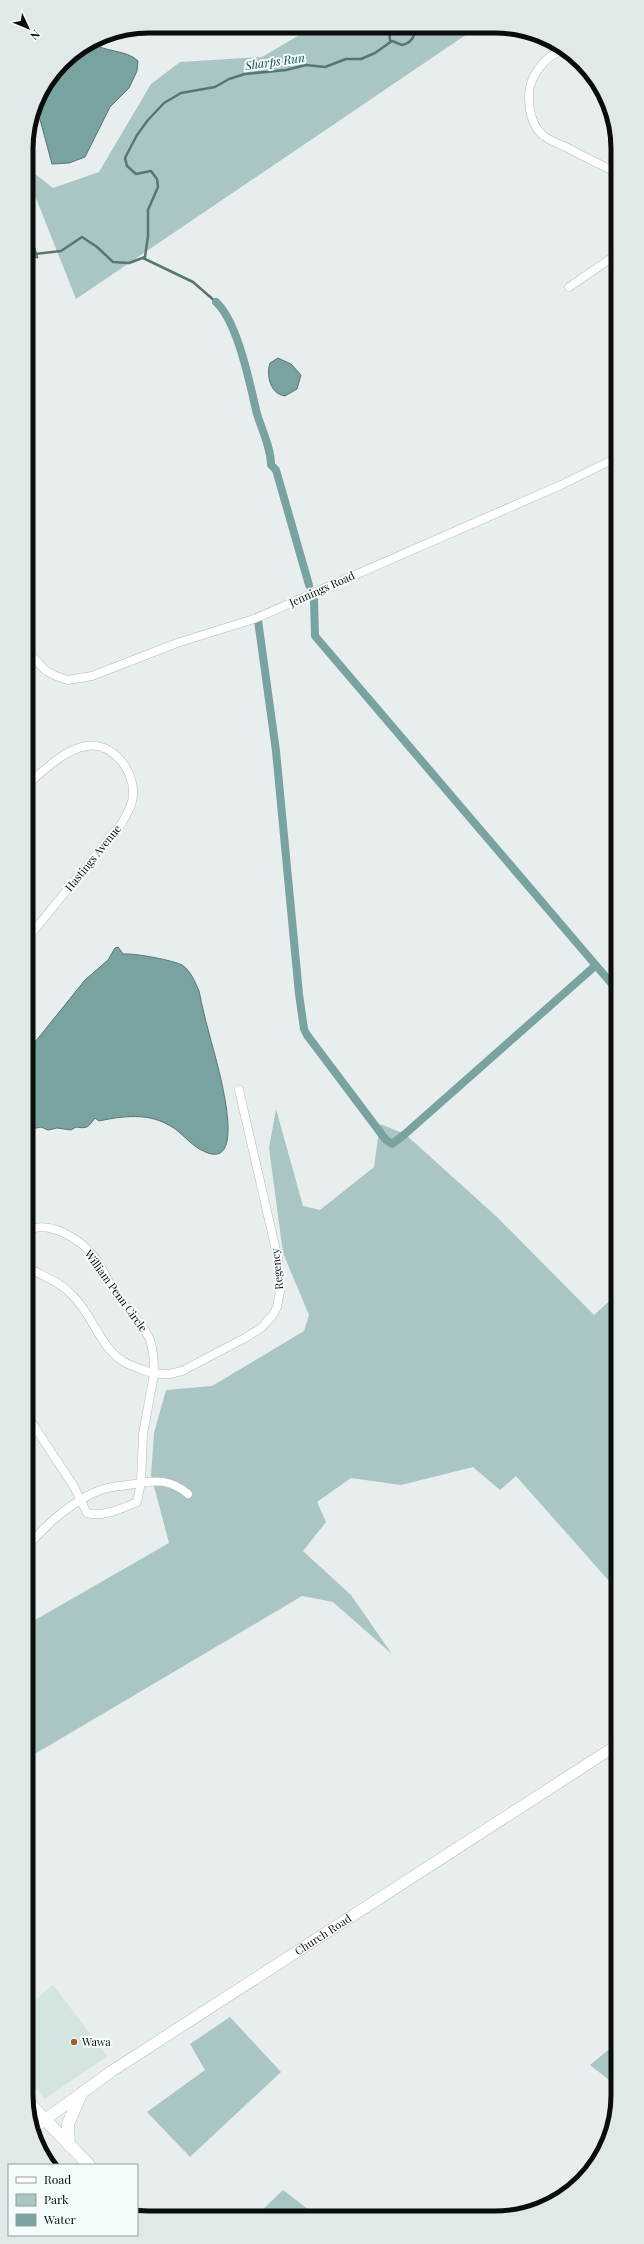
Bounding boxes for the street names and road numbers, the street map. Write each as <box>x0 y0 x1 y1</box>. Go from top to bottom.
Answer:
street label: Jennings Road <box>286 567 357 610</box>
street label: Hastings Avenue <box>61 821 124 894</box>
street label: William Penn Circle <box>81 1246 151 1335</box>
street label: Regency <box>267 1247 286 1290</box>
street label: Church Road <box>291 1910 355 1958</box>

